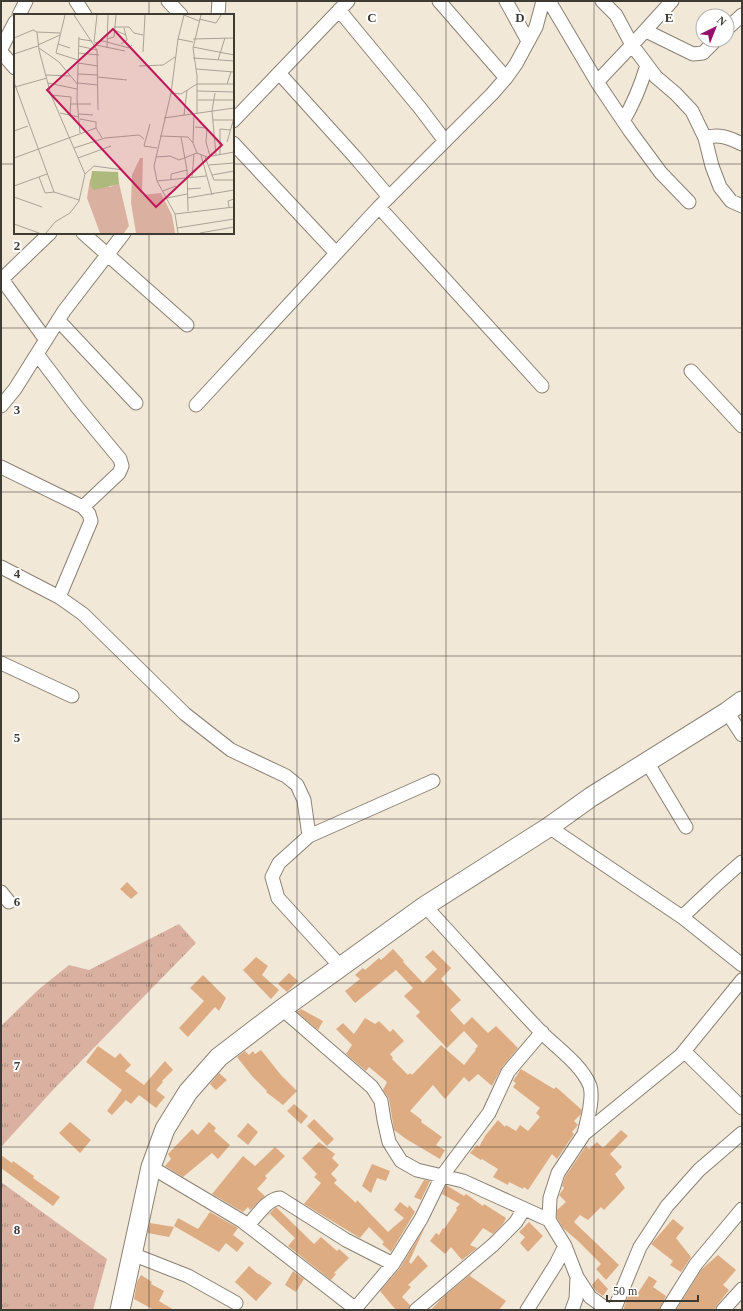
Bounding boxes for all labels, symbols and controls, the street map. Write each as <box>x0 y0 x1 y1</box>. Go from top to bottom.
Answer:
north arrow <box>695 8 735 48</box>
text: C <box>367 10 377 25</box>
text: D <box>515 10 525 25</box>
text: E <box>665 10 673 25</box>
inset map <box>14 14 234 234</box>
text: N <box>715 14 729 28</box>
text: 2 <box>14 238 20 253</box>
text: 3 <box>14 402 21 417</box>
text: 4 <box>14 566 21 581</box>
text: 5 <box>14 730 21 745</box>
text: 6 <box>14 894 21 909</box>
text: 7 <box>14 1058 21 1073</box>
text: 8 <box>14 1222 21 1237</box>
scale bar <box>607 1277 698 1303</box>
text: 50 m <box>613 1284 638 1298</box>

